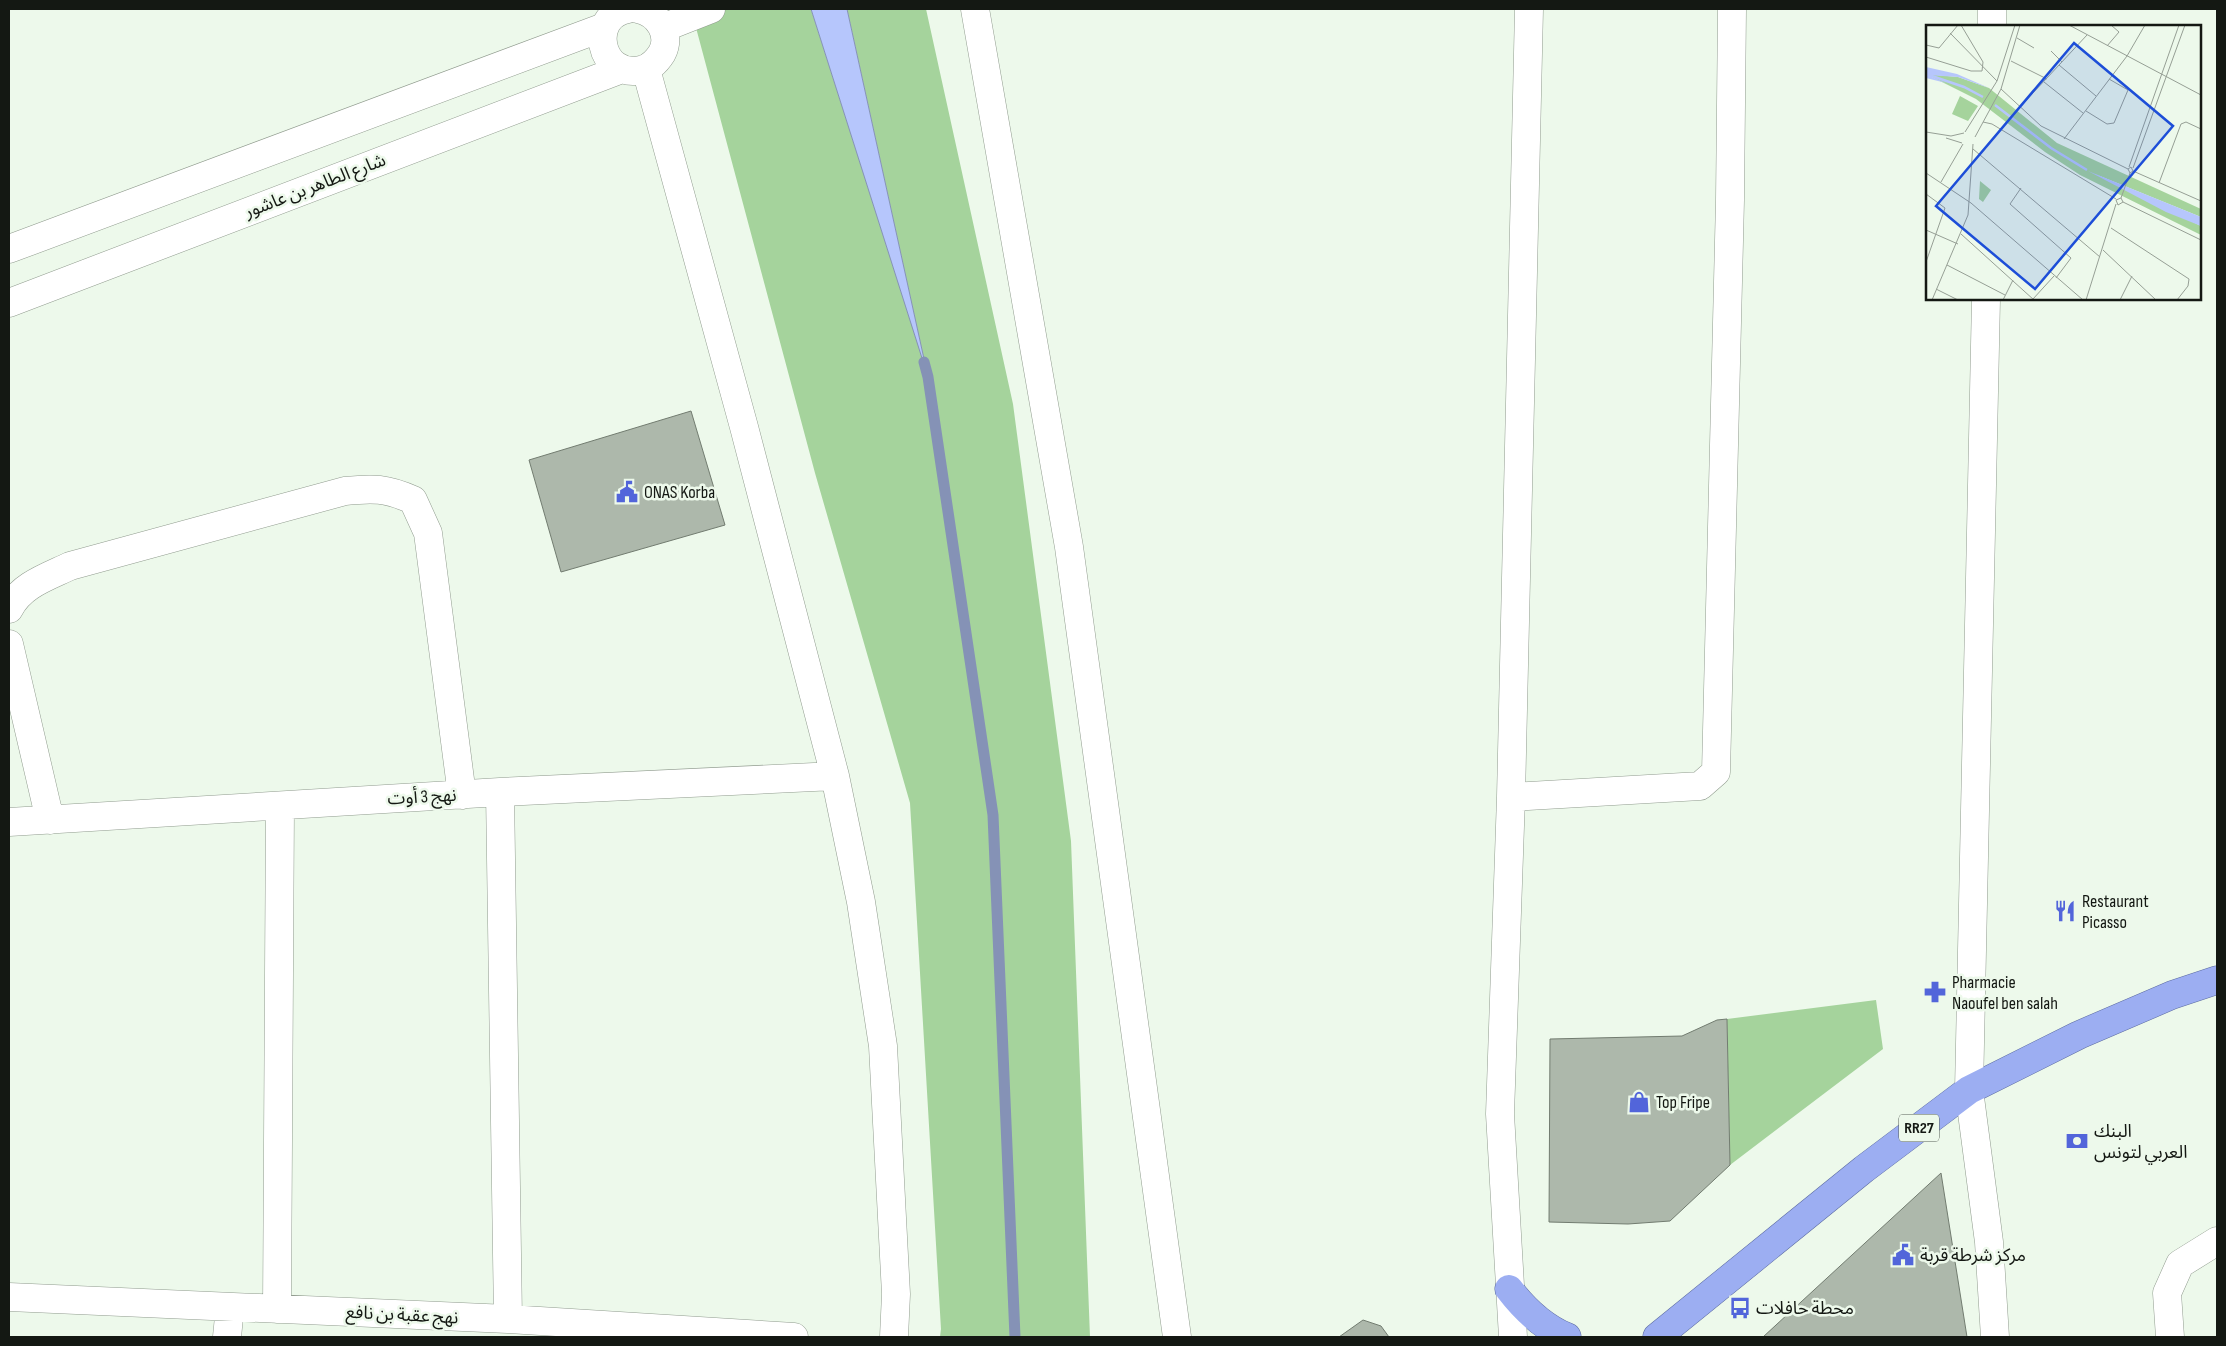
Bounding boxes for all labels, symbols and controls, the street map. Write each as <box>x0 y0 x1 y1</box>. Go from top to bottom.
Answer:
inset map <box>1926 25 2201 300</box>
street label: شارع الطاهر بن عاشور <box>240 149 390 226</box>
public building icon: ONAS Korba <box>614 479 640 505</box>
place label: ONAS Korba <box>644 482 715 503</box>
street label: نهج 3 أوت <box>387 783 457 811</box>
place label: Restaurant Picasso <box>2082 891 2149 933</box>
restaurant icon: Restaurant Picasso <box>2052 898 2078 924</box>
place label: Pharmacie Naoufel ben salah <box>1952 972 2058 1014</box>
pharmacy icon: Pharmacie Naoufel ben salah <box>1922 979 1948 1005</box>
shop icon: Top Fripe <box>1626 1089 1652 1115</box>
place label: Top Fripe <box>1656 1092 1710 1113</box>
road number: RR27 <box>1899 1114 1939 1142</box>
place label: البنك العربي لتونس <box>2094 1121 2187 1165</box>
bank icon: البنك العربي لتونس <box>2064 1128 2090 1154</box>
public building icon: مركز شرطة قربة <box>1890 1242 1916 1268</box>
place label: مركز شرطة قربة <box>1920 1245 2026 1266</box>
bus stop icon: محطة حافلات <box>1727 1295 1753 1321</box>
place label: محطة حافلات <box>1756 1298 1854 1319</box>
street label: نهج عقبة بن نافع <box>345 1302 459 1331</box>

